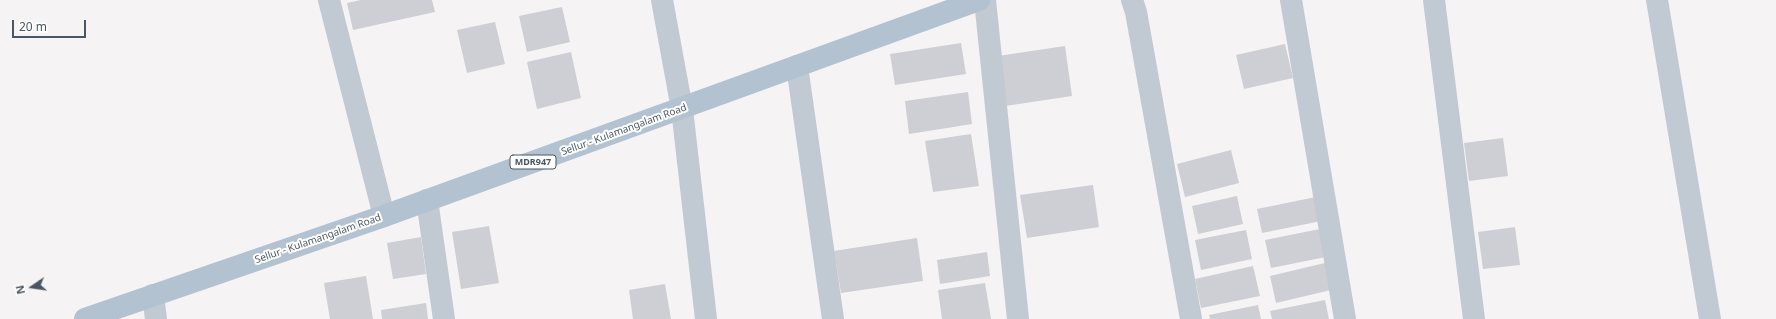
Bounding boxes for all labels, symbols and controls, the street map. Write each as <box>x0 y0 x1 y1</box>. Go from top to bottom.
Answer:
scale bar <box>14 12 88 38</box>
text: 20 m <box>19 18 47 35</box>
street label: Sellur - Kulamangalam Road <box>560 102 688 158</box>
road number: MDR947 <box>510 155 556 169</box>
street label: Sellur - Kulamangalam Road <box>253 212 383 266</box>
north arrow <box>12 267 52 307</box>
text: N <box>12 284 28 296</box>

